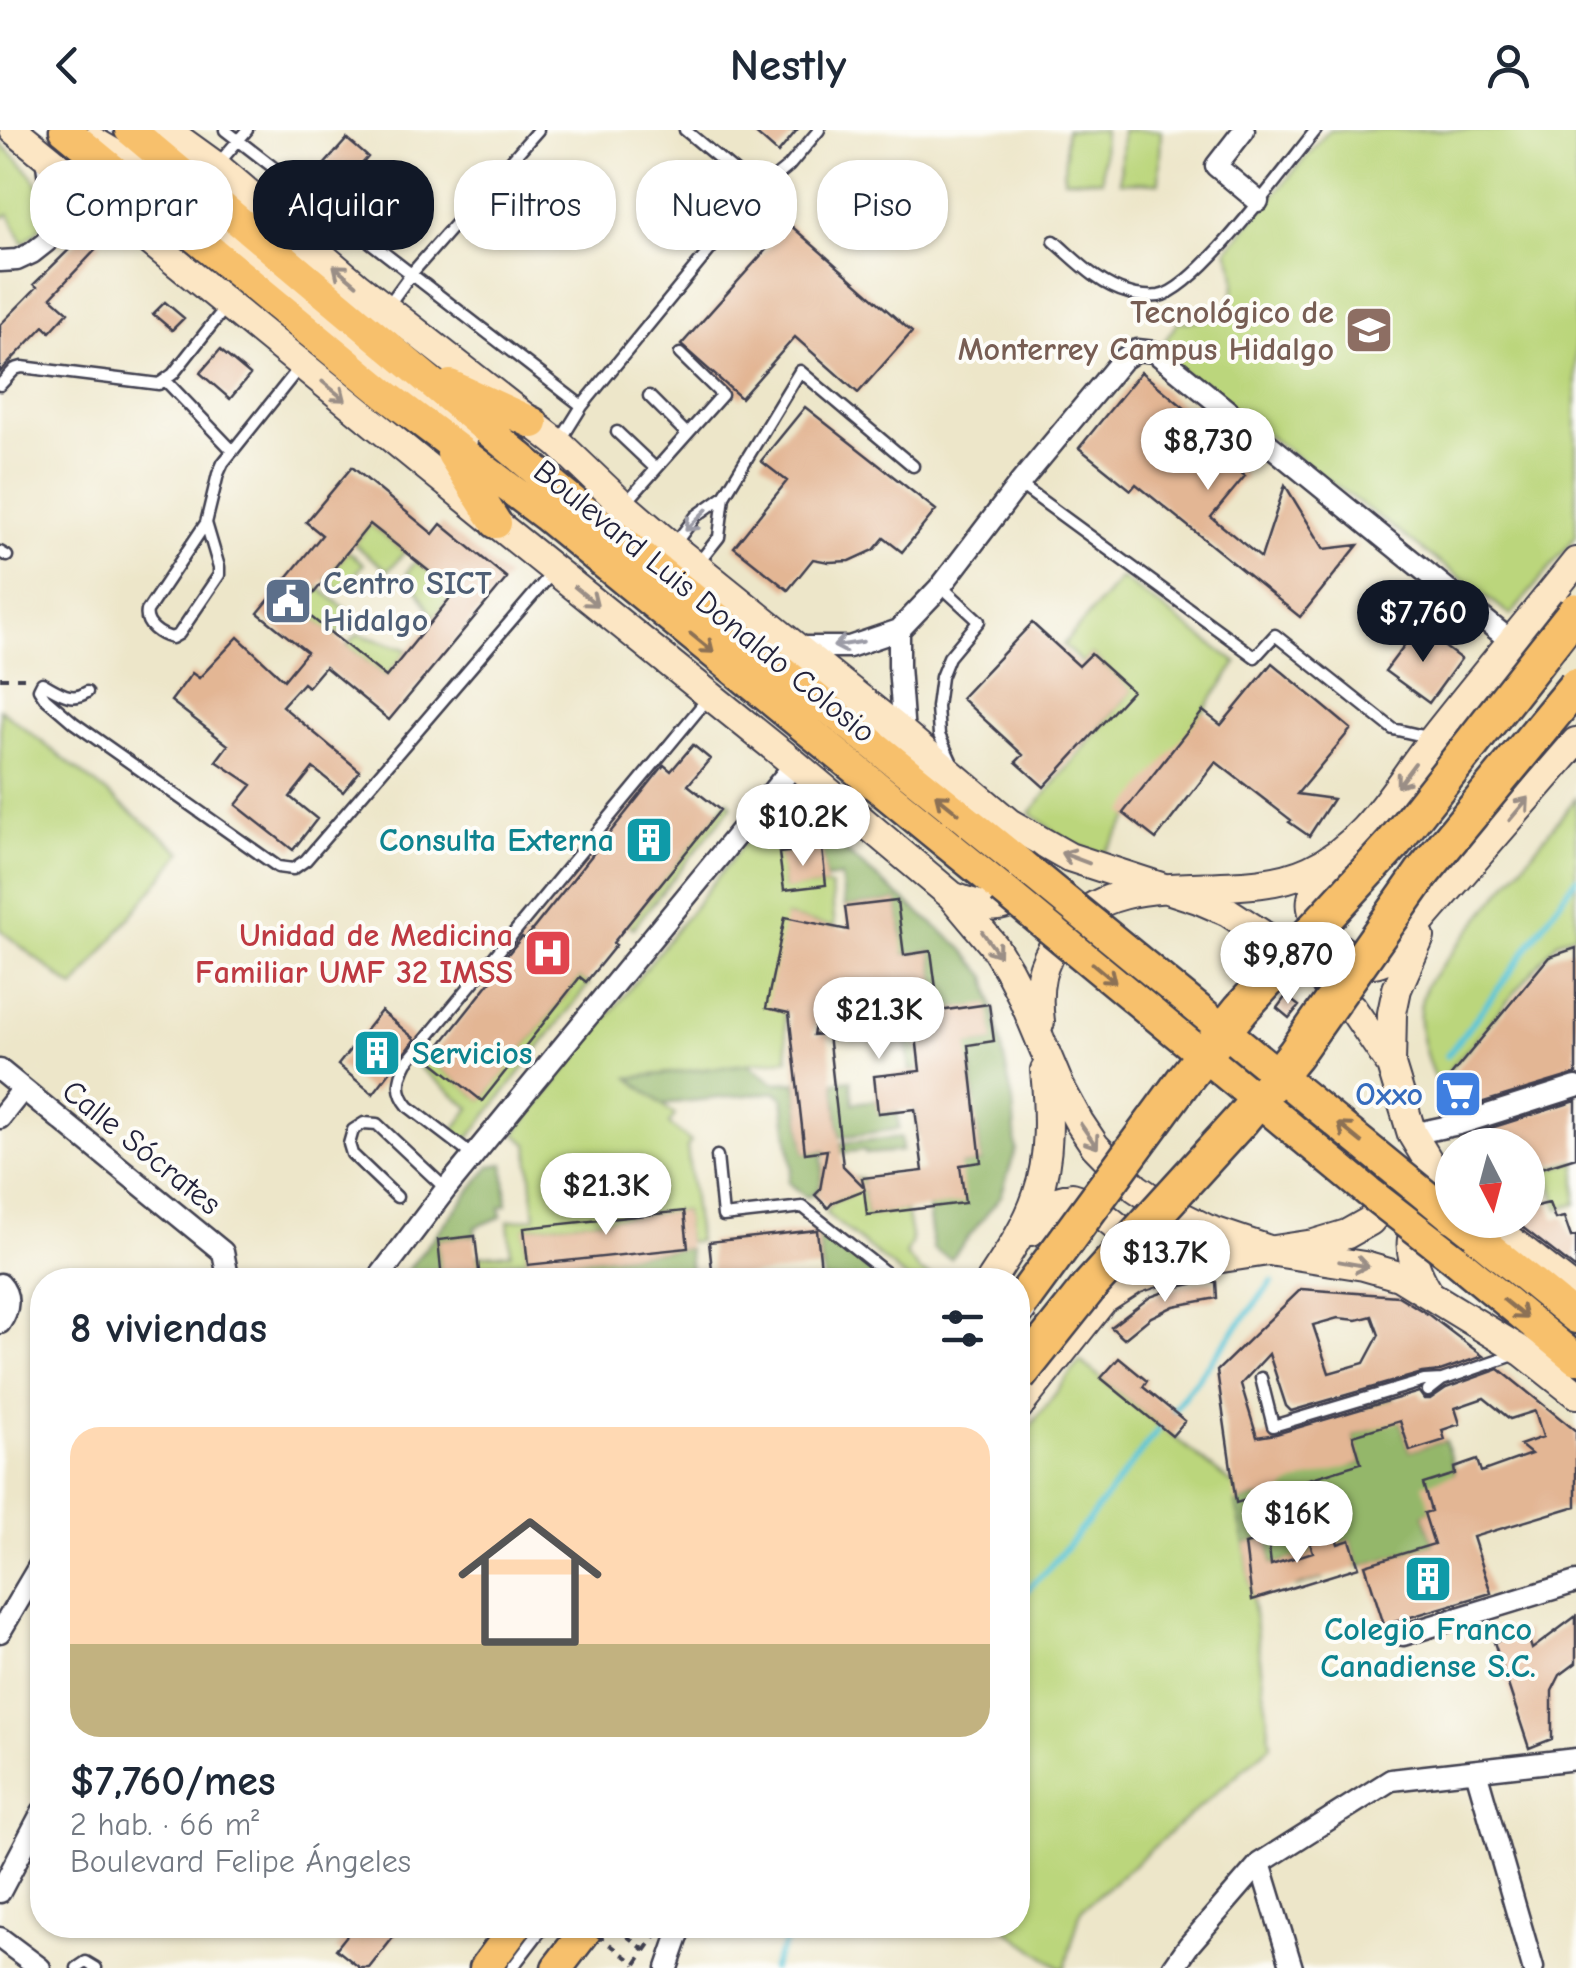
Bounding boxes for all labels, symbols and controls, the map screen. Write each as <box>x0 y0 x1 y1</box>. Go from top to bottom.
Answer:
icon: back <box>40 38 95 93</box>
icon: person <box>1481 38 1536 93</box>
text: Nestly <box>730 39 846 91</box>
chip: Comprar <box>30 160 233 250</box>
chip: Alquilar <box>253 160 434 250</box>
chip: Filtros <box>454 160 616 250</box>
chip: Nuevo <box>636 160 797 250</box>
chip: Piso <box>817 160 948 250</box>
one-way arrow <box>332 264 358 286</box>
place label: Tecnológico de Monterrey Campus Hidalgo <box>958 294 1334 368</box>
school or university icon: Tecnológico de Monterrey Campus Hidalgo <box>1343 304 1395 356</box>
one-way arrow <box>320 380 346 402</box>
pin: $8,730 <box>1127 408 1289 493</box>
text: $8,730 <box>1163 422 1253 459</box>
street label: Boulevard Luis Donaldo Colosio <box>526 452 883 751</box>
one-way arrow <box>685 507 709 531</box>
place label: Centro SICT Hidalgo <box>323 565 492 639</box>
public building icon: Centro SICT Hidalgo <box>262 575 314 627</box>
pin: $7,760 <box>1342 580 1504 665</box>
one-way arrow <box>573 585 599 607</box>
text: $7,760 <box>1379 594 1467 631</box>
one-way arrow <box>688 632 715 653</box>
one-way arrow <box>833 636 865 654</box>
one-way arrow <box>1396 761 1417 788</box>
pin: $10.2K <box>722 784 884 869</box>
one-way arrow <box>934 793 960 815</box>
one-way arrow <box>1507 797 1530 822</box>
text: $10.2K <box>758 798 848 835</box>
building icon: Consulta Externa <box>623 814 675 866</box>
place label: Consulta Externa <box>379 822 614 859</box>
one-way arrow <box>1060 847 1091 865</box>
place label: Unidad de Medicina Familiar UMF 32 IMSS <box>195 917 513 991</box>
pin: $9,870 <box>1207 922 1369 1007</box>
hospital icon: Unidad de Medicina Familiar UMF 32 IMSS <box>522 927 574 979</box>
one-way arrow <box>980 930 1001 957</box>
text: $9,870 <box>1242 936 1334 973</box>
one-way arrow <box>1090 962 1116 984</box>
pin: $21.3K <box>798 977 960 1062</box>
text: $21.3K <box>835 991 923 1028</box>
building icon: Servicios <box>351 1027 403 1079</box>
place label: Servicios <box>412 1035 532 1072</box>
supermarket icon: Oxxo <box>1432 1068 1484 1120</box>
street label: Calle Sócrates <box>55 1072 228 1223</box>
place label: Oxxo <box>1355 1076 1423 1113</box>
one-way arrow <box>1078 1122 1099 1150</box>
one-way arrow <box>1337 1123 1364 1144</box>
north arrow <box>1435 1128 1545 1238</box>
map controls <box>1435 1128 1545 1238</box>
pin: $21.3K <box>525 1153 687 1238</box>
text: $21.3K <box>562 1167 650 1204</box>
pin: $13.7K <box>1084 1220 1246 1305</box>
text: $13.7K <box>1122 1234 1208 1271</box>
one-way arrow <box>1337 1255 1369 1274</box>
one-way arrow <box>1502 1298 1528 1320</box>
icon: filters <box>935 1301 990 1356</box>
text: 8 viviendas <box>70 1304 267 1353</box>
pin: $16K <box>1238 1481 1356 1566</box>
icon: home <box>440 1492 620 1672</box>
text: $16K <box>1264 1495 1330 1532</box>
building icon: Colegio Franco Canadiense S.C. <box>1402 1553 1454 1605</box>
place label: Colegio Franco Canadiense S.C. <box>1320 1611 1536 1685</box>
text: $7,760/mes <box>70 1757 276 1806</box>
text: 2 hab. · 66 m² <box>70 1806 259 1843</box>
text: Boulevard Felipe Ángeles <box>70 1843 411 1880</box>

